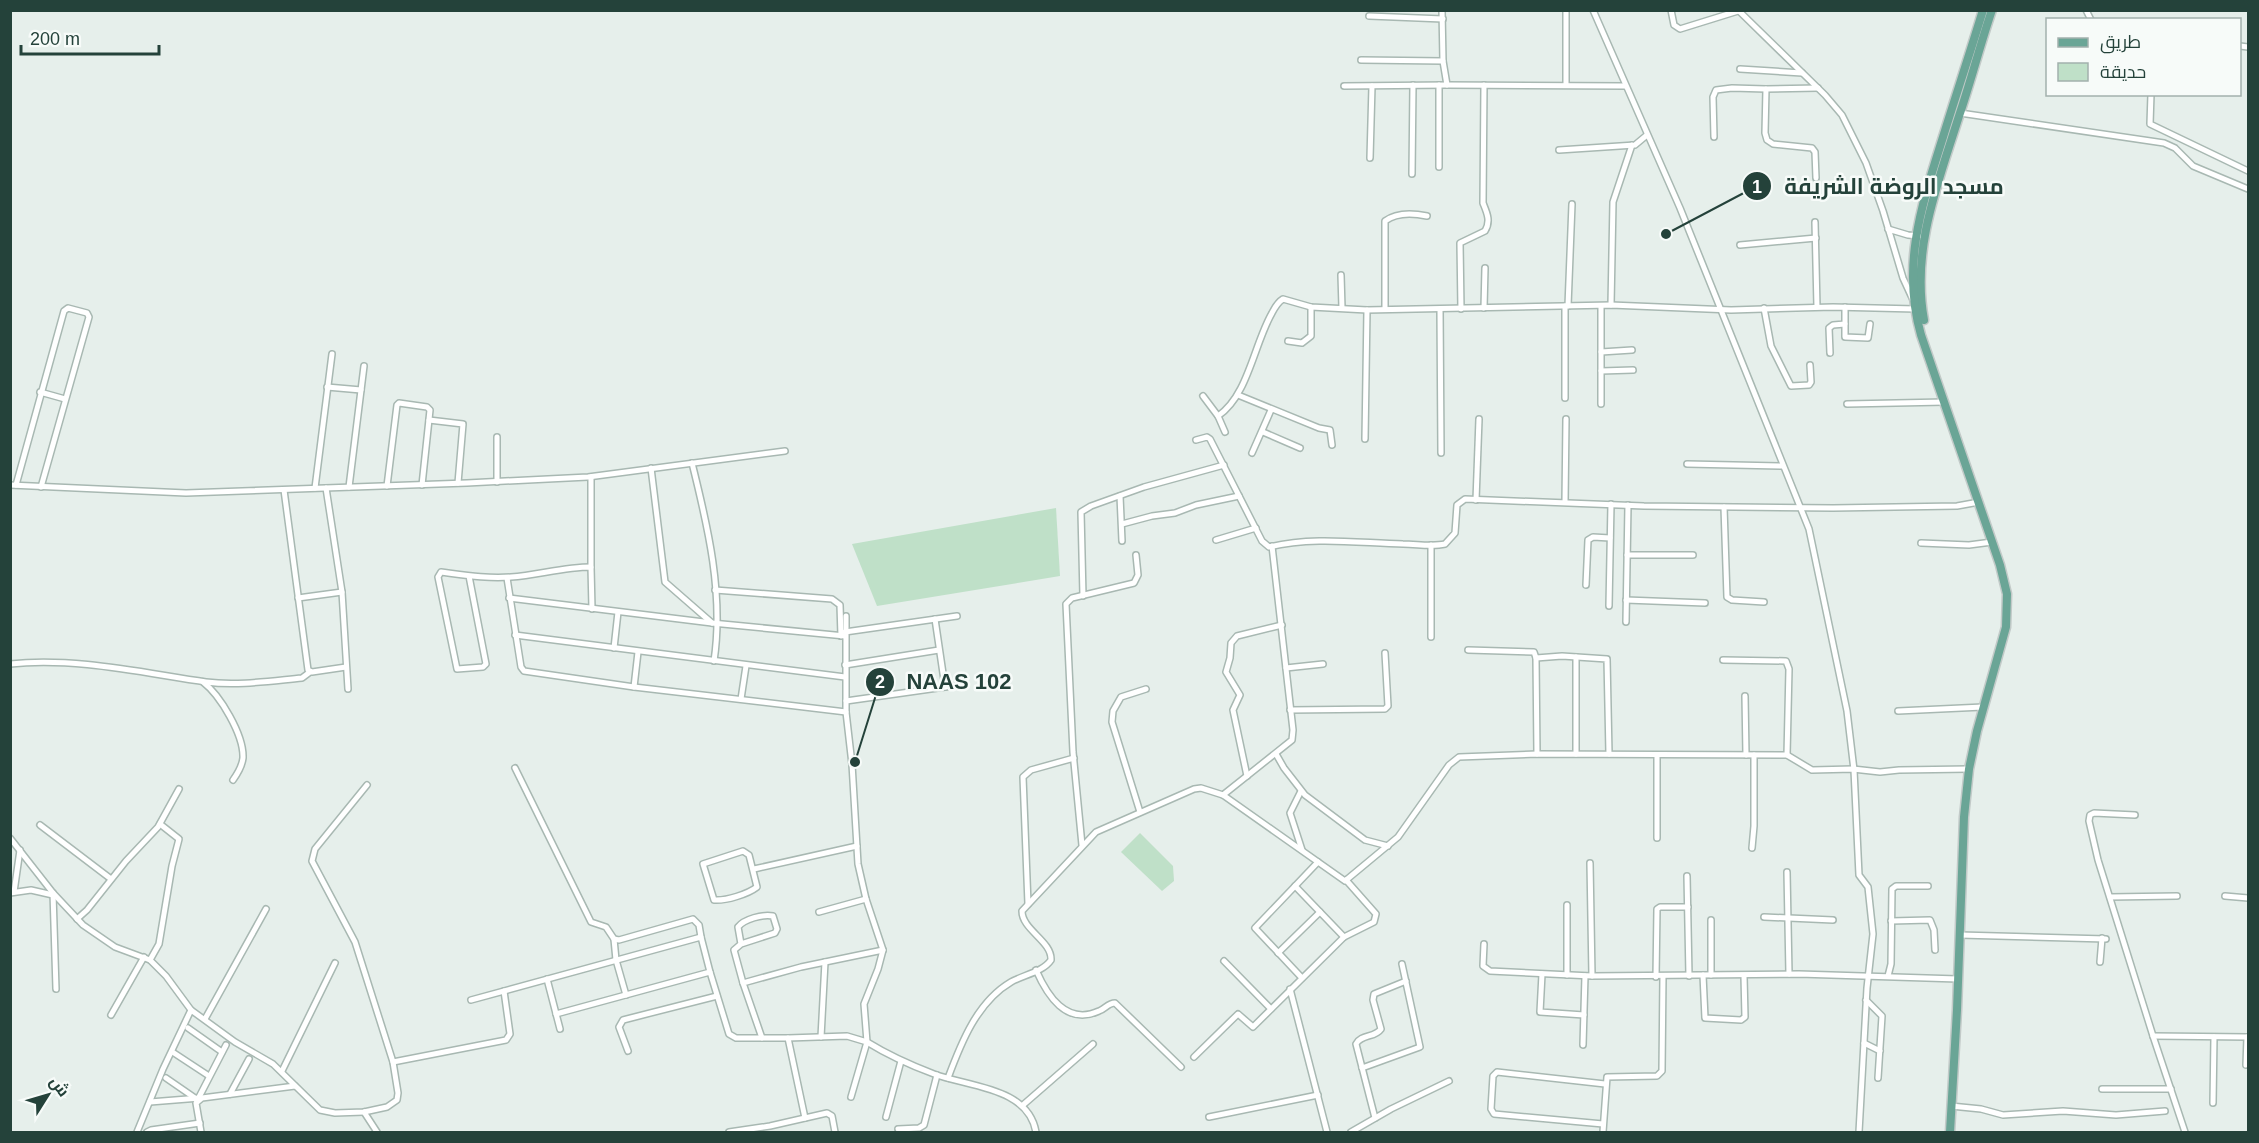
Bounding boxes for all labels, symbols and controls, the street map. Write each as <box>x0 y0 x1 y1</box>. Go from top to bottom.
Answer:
scale bar <box>21 18 159 56</box>
legend <box>2046 18 2241 96</box>
text: 200 m <box>30 29 80 49</box>
text: طريق <box>2100 32 2141 54</box>
text: حديقة <box>2100 62 2146 82</box>
callout: مسجد الروضة الشريفة <box>1742 166 2016 206</box>
text: مسجد الروضة الشريفة <box>1784 174 2004 200</box>
text: 1 <box>1752 177 1762 197</box>
callout: NAAS 102 <box>865 662 1024 702</box>
text: NAAS 102 <box>906 669 1012 694</box>
text: 2 <box>875 672 885 692</box>
north arrow <box>18 1065 78 1125</box>
text: ش <box>46 1073 73 1100</box>

